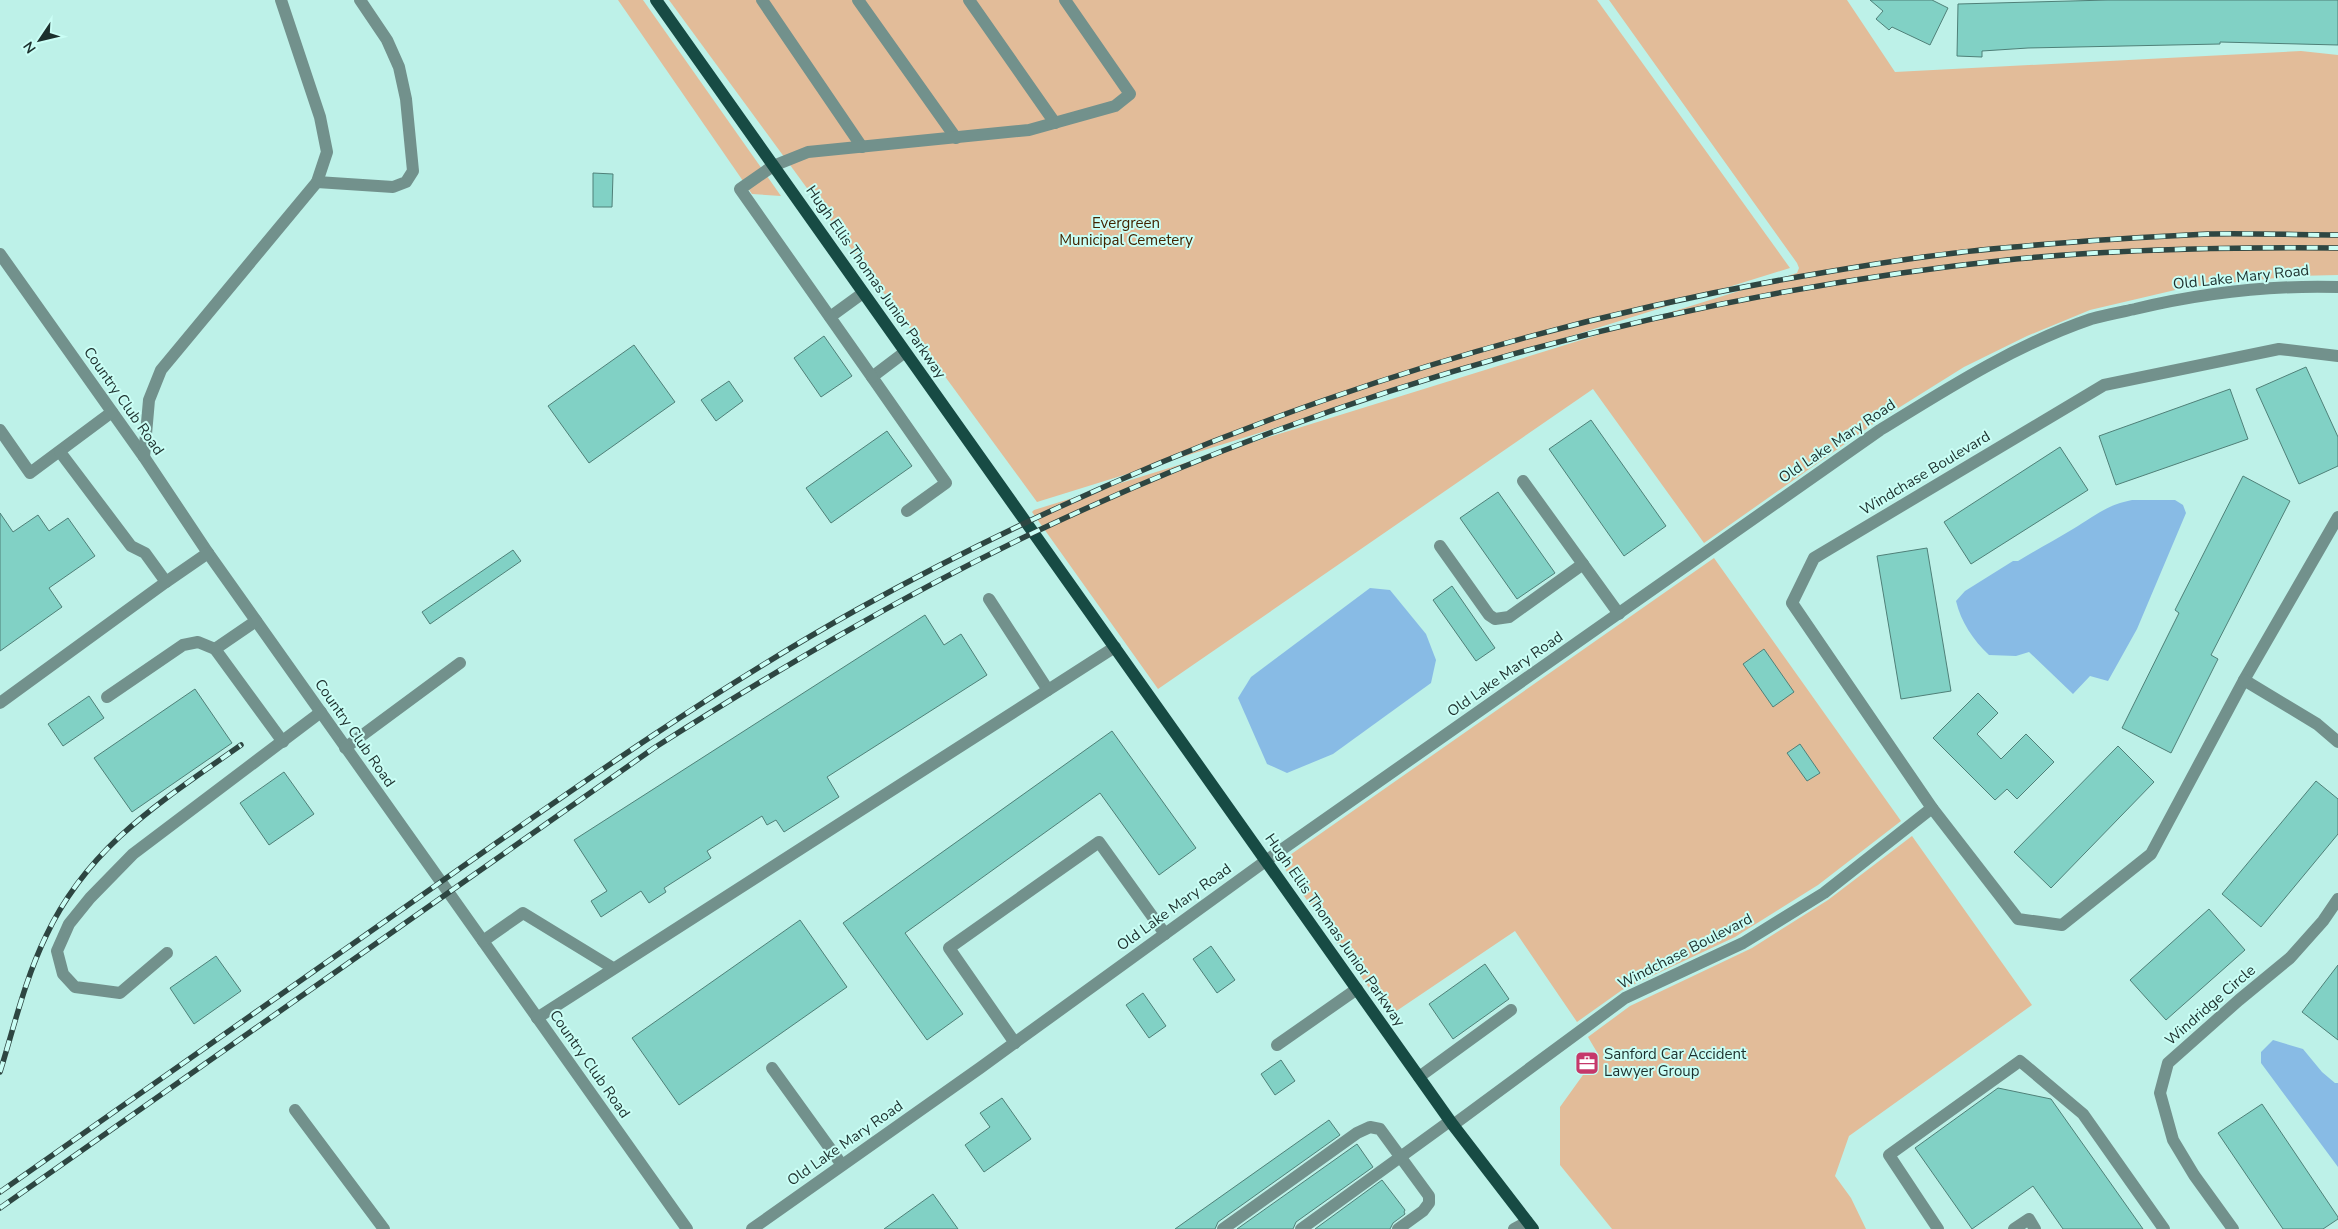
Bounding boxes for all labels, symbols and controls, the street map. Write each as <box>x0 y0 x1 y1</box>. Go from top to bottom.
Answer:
north arrow <box>15 15 65 65</box>
text: N <box>19 37 41 57</box>
street label: Hugh Ellis Thomas Junior Parkway <box>801 181 951 383</box>
park label: Evergreen Municipal Cemetery <box>1059 213 1193 250</box>
street label: Old Lake Mary Road <box>2172 260 2310 294</box>
street label: Country Club Road <box>79 343 169 459</box>
street label: Old Lake Mary Road <box>1775 394 1899 488</box>
street label: Windchase Boulevard <box>1856 426 1994 520</box>
street label: Old Lake Mary Road <box>1443 627 1567 721</box>
street label: Country Club Road <box>310 675 400 791</box>
street label: Hugh Ellis Thomas Junior Parkway <box>1260 829 1410 1031</box>
street label: Old Lake Mary Road <box>1113 859 1235 955</box>
street label: Windchase Boulevard <box>1614 908 1756 994</box>
street label: Windridge Circle <box>2161 960 2259 1050</box>
street label: Country Club Road <box>545 1006 635 1122</box>
place label: Sanford Car Accident Lawyer Group <box>1604 1044 1747 1081</box>
office icon: Sanford Car Accident Lawyer Group <box>1574 1050 1600 1076</box>
street label: Old Lake Mary Road <box>783 1096 907 1190</box>

